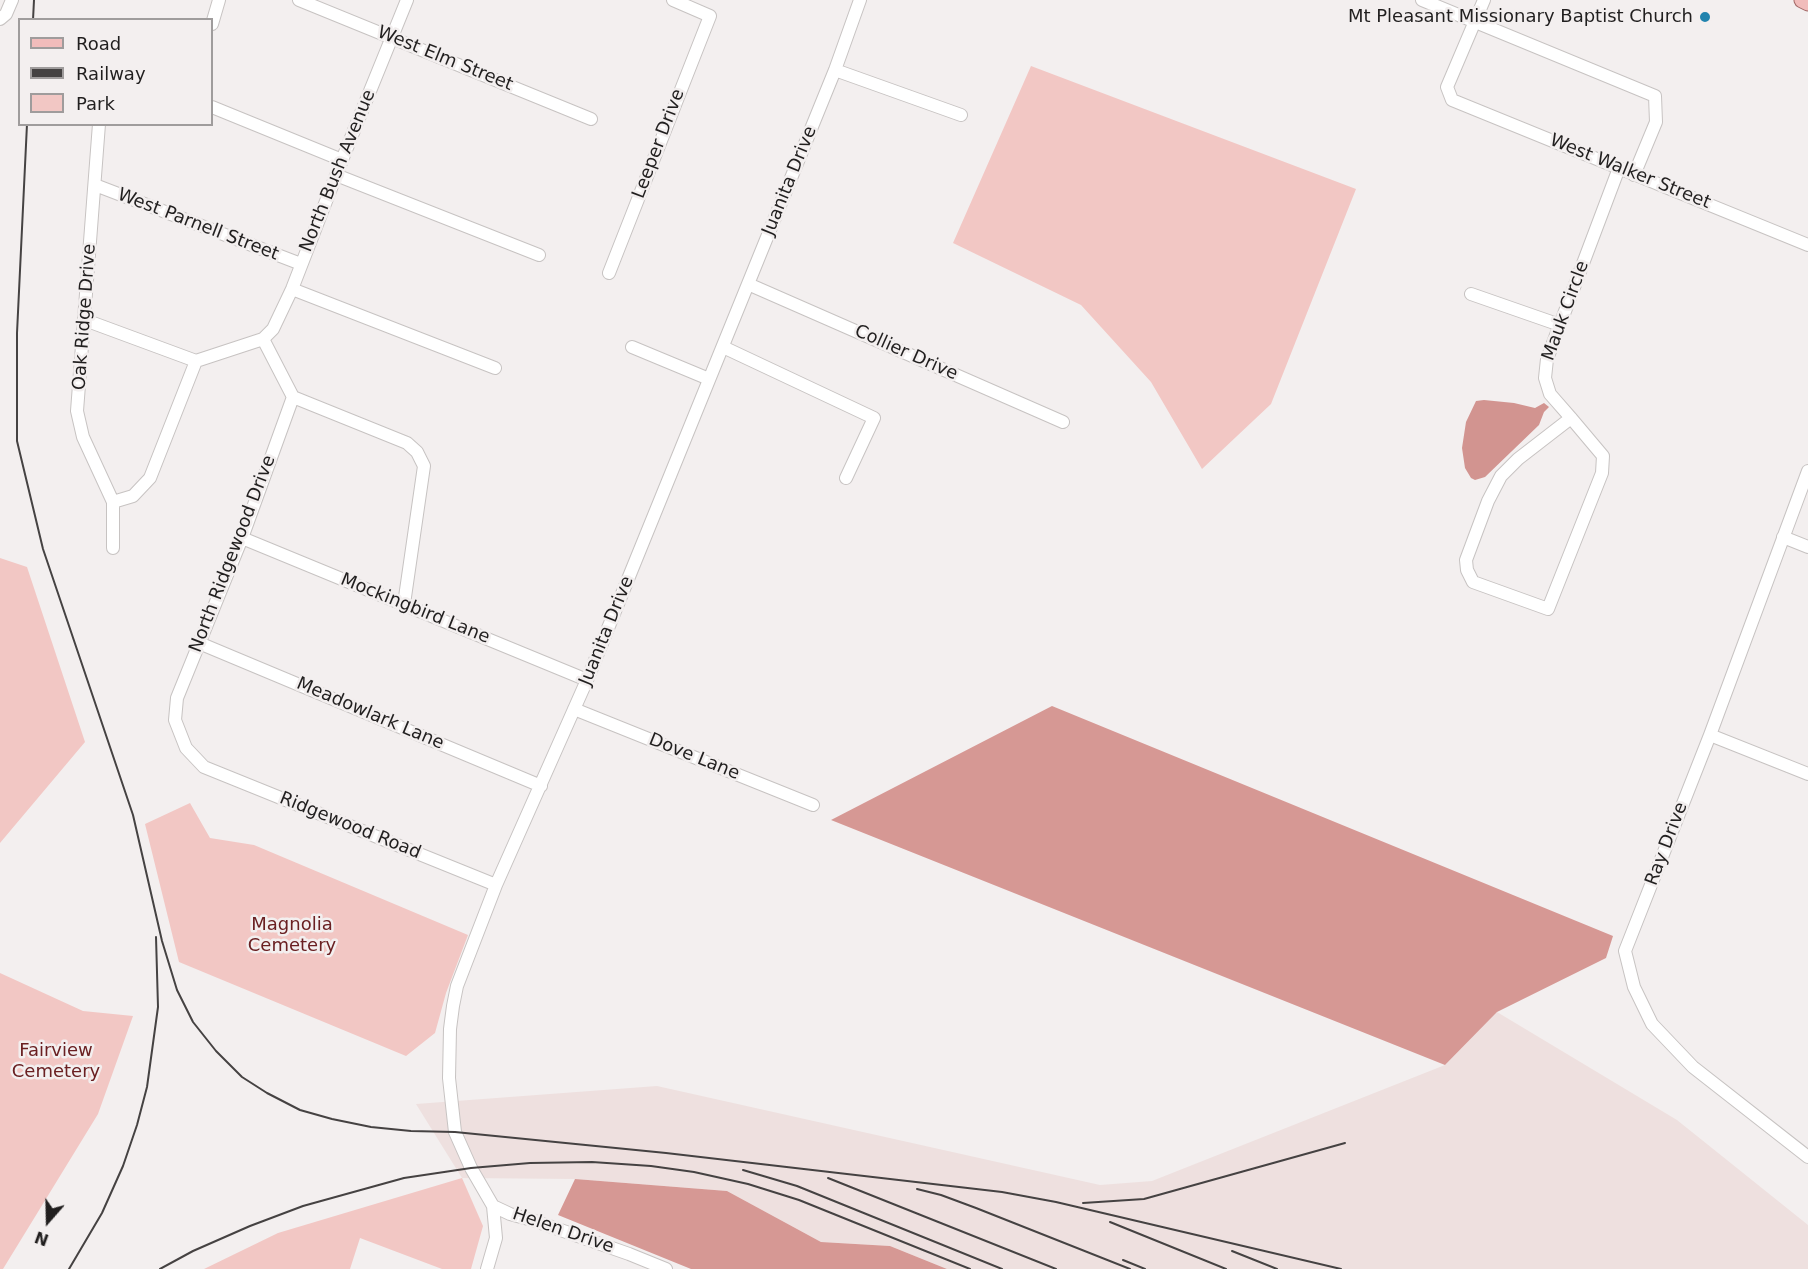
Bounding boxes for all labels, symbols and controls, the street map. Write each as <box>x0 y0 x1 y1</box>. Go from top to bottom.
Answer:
place label: Mt Pleasant Missionary Baptist Church <box>1348 6 1693 28</box>
marker: Mt Pleasant Missionary Baptist Church <box>1698 10 1712 24</box>
legend <box>18 18 213 126</box>
street label: West Elm Street <box>374 22 516 96</box>
text: Road <box>76 33 121 54</box>
text: Railway <box>76 63 146 84</box>
street label: Leeper Drive <box>628 86 690 202</box>
street label: North Bush Avenue <box>296 87 380 255</box>
text: Park <box>76 93 115 114</box>
street label: Juanita Drive <box>758 123 822 239</box>
street label: West Walker Street <box>1547 130 1713 214</box>
street label: West Parnell Street <box>114 184 282 266</box>
street label: Oak Ridge Drive <box>69 243 101 391</box>
street label: Mauk Circle <box>1538 258 1594 364</box>
street label: Collier Drive <box>851 321 961 385</box>
street label: North Ridgewood Drive <box>185 452 281 656</box>
street label: Mockingbird Lane <box>337 569 493 649</box>
street label: Juanita Drive <box>575 573 639 689</box>
street label: Meadowlark Lane <box>293 673 447 755</box>
street label: Dove Lane <box>646 729 742 785</box>
street label: Ridgewood Road <box>276 788 424 864</box>
street label: Ray Drive <box>1641 799 1693 889</box>
park label: Magnolia Cemetery <box>248 914 336 956</box>
park label: Fairview Cemetery <box>12 1040 100 1082</box>
north arrow <box>18 1191 78 1251</box>
street label: Helen Drive <box>509 1204 617 1258</box>
text: N <box>32 1227 51 1250</box>

